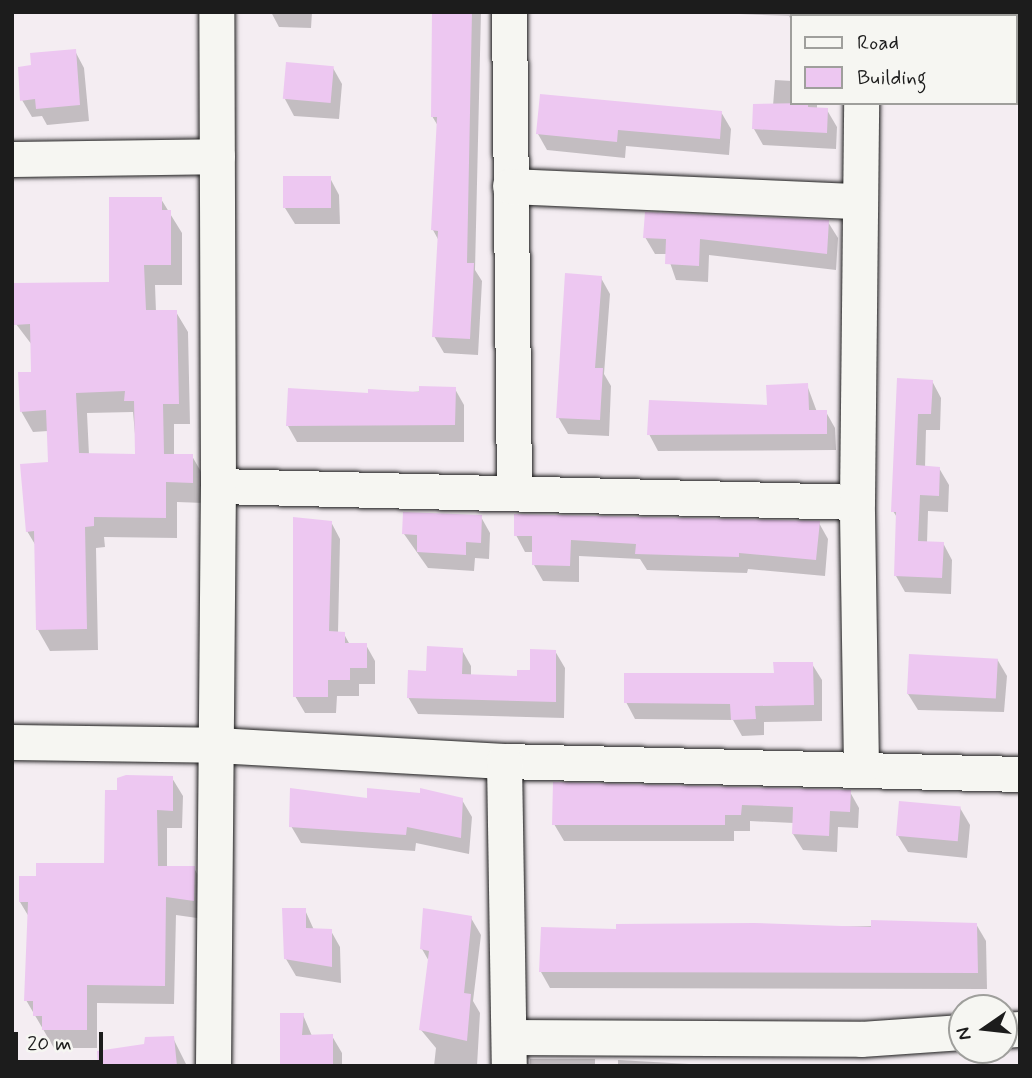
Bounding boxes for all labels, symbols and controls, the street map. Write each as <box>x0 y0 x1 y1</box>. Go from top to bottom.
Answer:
legend <box>790 14 1018 105</box>
text: Road <box>857 29 899 57</box>
text: Building <box>857 64 927 92</box>
north arrow <box>948 994 1018 1064</box>
scale bar <box>18 1018 107 1062</box>
text: N <box>950 1025 978 1043</box>
text: 20 m <box>27 1030 72 1058</box>

